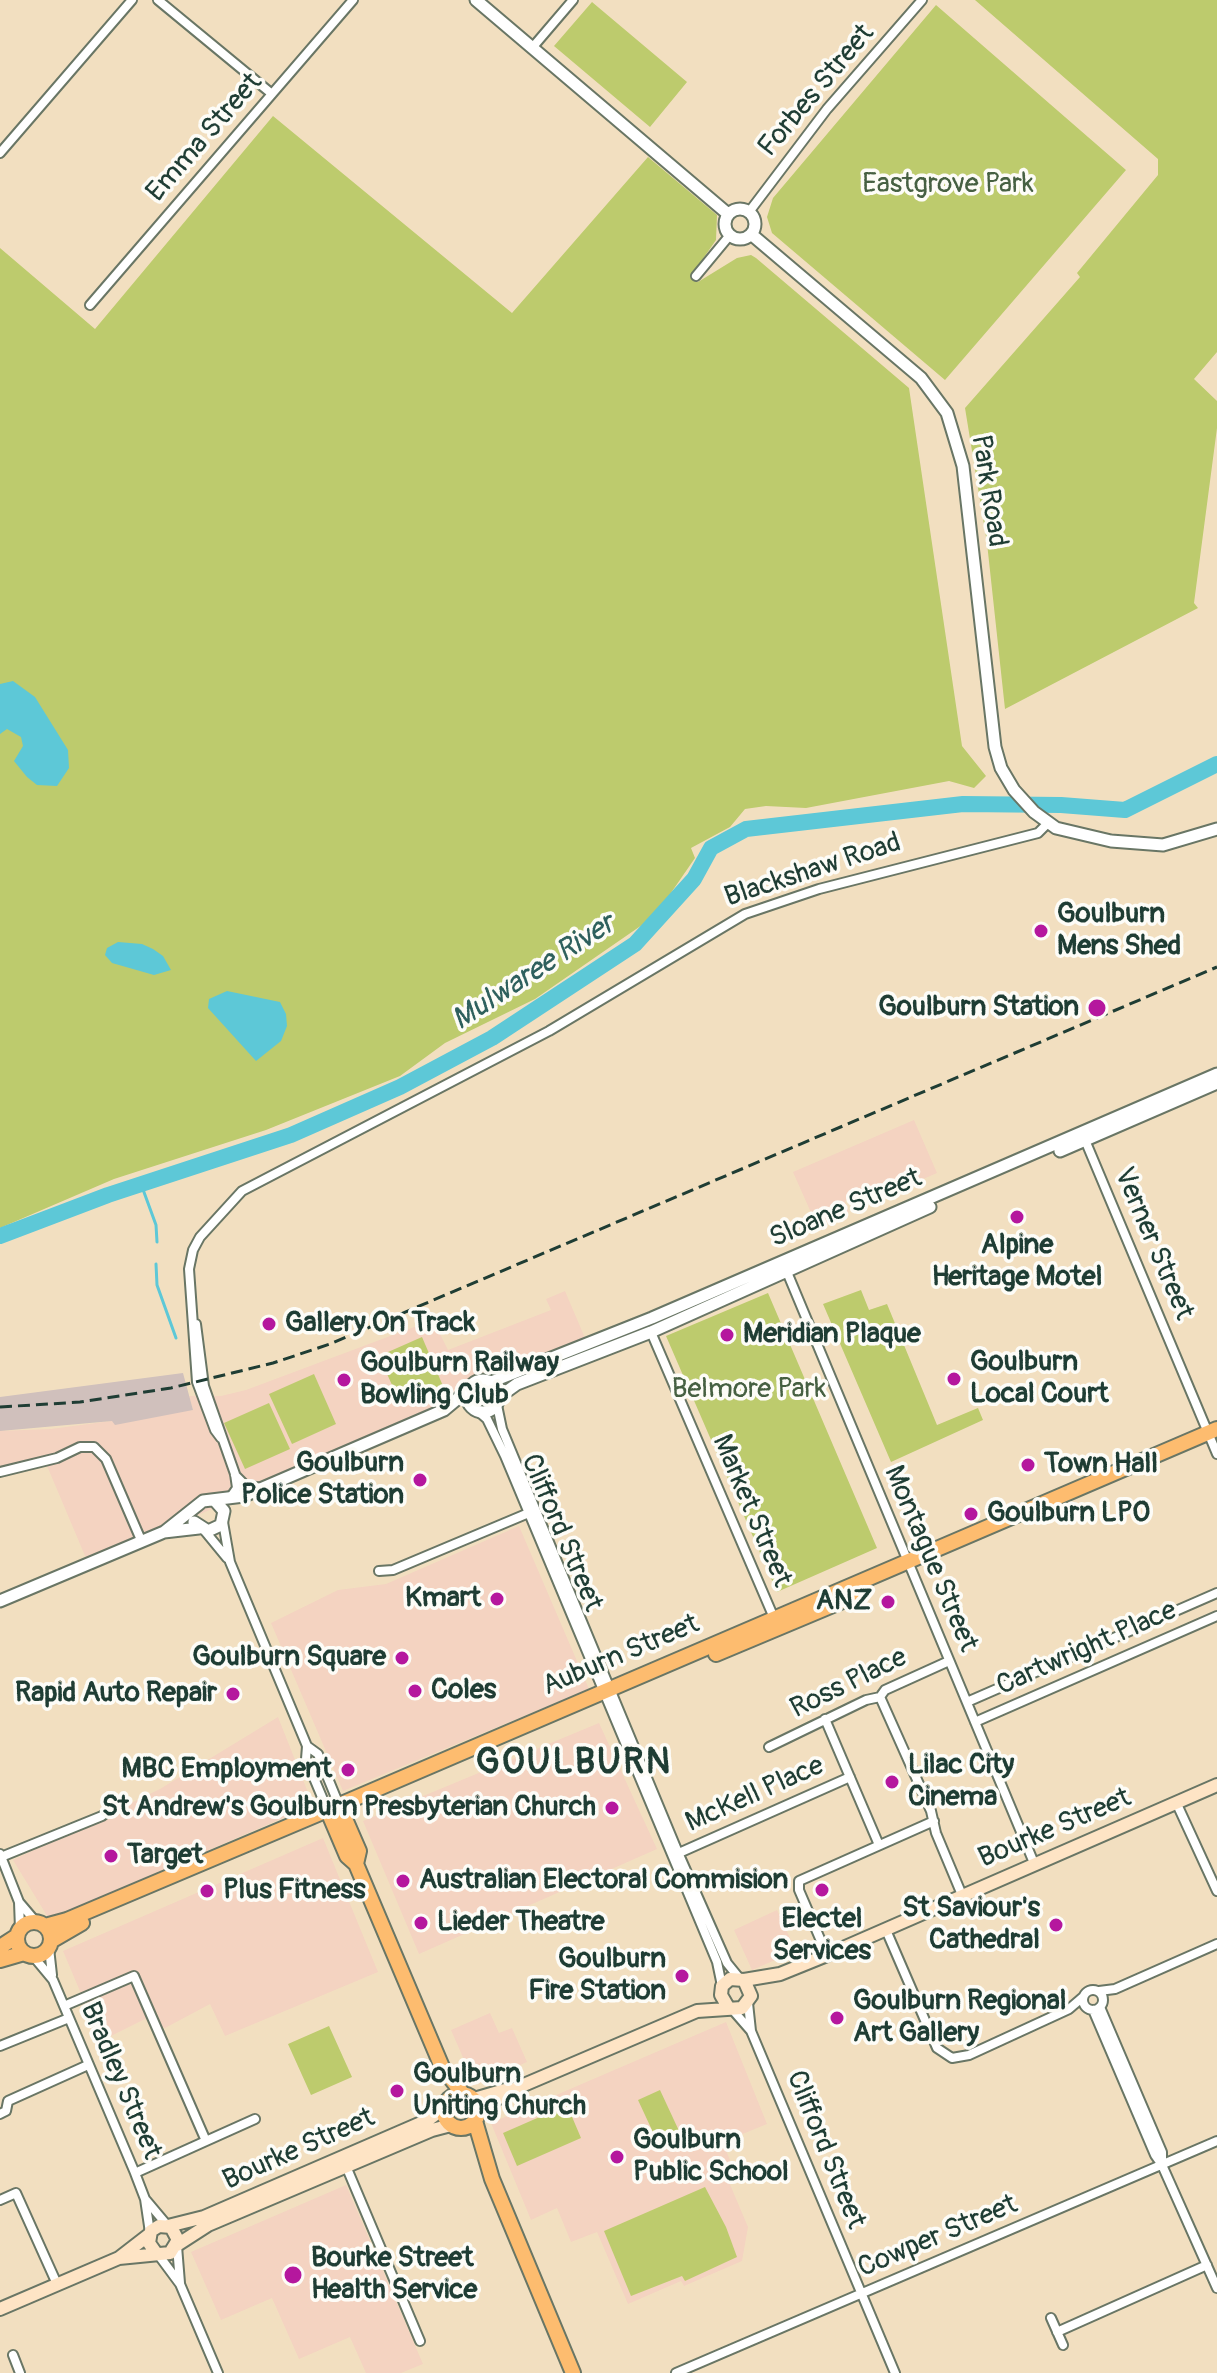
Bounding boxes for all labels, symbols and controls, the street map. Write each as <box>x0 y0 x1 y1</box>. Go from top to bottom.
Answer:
street label: Forbes Street <box>752 18 882 164</box>
street label: Emma Street <box>140 67 270 209</box>
park label: Eastgrove Park <box>862 168 1034 202</box>
street label: Park Road <box>963 433 1013 549</box>
street label: Blackshaw Road <box>721 827 905 915</box>
place label: Goulburn Mens Shed <box>1057 898 1181 964</box>
water label: Mulwaree River <box>446 907 622 1039</box>
marker: Goulburn Mens Shed <box>1032 922 1050 940</box>
place label: Goulburn Station <box>878 991 1079 1025</box>
marker: Goulburn Station <box>1086 997 1108 1019</box>
street label: Sloane Street <box>765 1162 927 1256</box>
street label: Verner Street <box>1106 1163 1200 1325</box>
marker: Alpine Heritage Motel <box>1008 1208 1026 1226</box>
place label: Alpine Heritage Motel <box>932 1229 1102 1295</box>
place label: Gallery On Track <box>285 1307 475 1341</box>
marker: Gallery On Track <box>260 1315 278 1333</box>
place label: Meridian Plaque <box>743 1318 921 1352</box>
marker: Meridian Plaque <box>718 1326 736 1344</box>
place label: Goulburn Local Court <box>970 1346 1108 1412</box>
place label: Goulburn Railway Bowling Club <box>360 1347 559 1413</box>
marker: Goulburn Local Court <box>945 1370 963 1388</box>
marker: Goulburn Railway Bowling Club <box>335 1371 353 1389</box>
park label: Belmore Park <box>672 1373 826 1407</box>
street label: Market Street <box>704 1430 798 1592</box>
place label: Goulburn Police Station <box>241 1447 404 1513</box>
place label: Town Hall <box>1044 1448 1158 1482</box>
street label: Clifford Street <box>513 1449 609 1617</box>
marker: Town Hall <box>1019 1456 1037 1474</box>
street label: Montague Street <box>876 1461 984 1657</box>
marker: Goulburn Police Station <box>411 1471 429 1489</box>
place label: Goulburn LPO <box>987 1497 1150 1531</box>
marker: Goulburn LPO <box>962 1505 980 1523</box>
place label: Kmart <box>405 1582 481 1616</box>
place label: ANZ <box>816 1585 872 1619</box>
marker: Kmart <box>488 1590 506 1608</box>
marker: ANZ <box>879 1593 897 1611</box>
street label: Cartwright Place <box>992 1594 1182 1704</box>
street label: Auburn Street <box>538 1608 704 1704</box>
place label: Goulburn Square <box>192 1641 386 1675</box>
street label: Ross Place <box>785 1641 913 1727</box>
marker: Goulburn Square <box>393 1649 411 1667</box>
place label: Coles <box>431 1674 496 1708</box>
place label: Rapid Auto Repair <box>15 1677 217 1711</box>
marker: Coles <box>406 1682 424 1700</box>
marker: Rapid Auto Repair <box>224 1685 242 1703</box>
district label: GOULBURN <box>476 1742 672 1786</box>
place label: Lilac City Cinema <box>908 1749 1014 1815</box>
street label: McKell Place <box>681 1750 829 1840</box>
place label: MBC Employment <box>121 1753 332 1787</box>
marker: MBC Employment <box>339 1761 357 1779</box>
marker: Lilac City Cinema <box>883 1773 901 1791</box>
street label: Bourke Street <box>974 1782 1136 1876</box>
place label: St Andrew's Goulburn Presbyterian Church <box>102 1791 596 1825</box>
marker: St Andrew's Goulburn Presbyterian Church <box>603 1799 621 1817</box>
place label: Target <box>127 1839 203 1873</box>
marker: Target <box>102 1847 120 1865</box>
place label: Australian Electoral Commision <box>419 1864 788 1898</box>
marker: Australian Electoral Commision <box>394 1872 412 1890</box>
place label: Plus Fitness <box>223 1874 366 1908</box>
marker: Electel Services <box>813 1881 831 1899</box>
marker: Plus Fitness <box>198 1882 216 1900</box>
place label: St Saviour's Cathedral <box>902 1892 1040 1958</box>
place label: Electel Services <box>773 1903 871 1969</box>
place label: Lieder Theatre <box>437 1906 605 1940</box>
marker: Lieder Theatre <box>412 1914 430 1932</box>
marker: St Saviour's Cathedral <box>1047 1916 1065 1934</box>
place label: Goulburn Fire Station <box>528 1943 666 2009</box>
marker: Goulburn Fire Station <box>673 1967 691 1985</box>
place label: Goulburn Regional Art Gallery <box>853 1985 1066 2051</box>
street label: Bradley Street <box>72 1998 168 2164</box>
marker: Goulburn Regional Art Gallery <box>828 2009 846 2027</box>
place label: Goulburn Uniting Church <box>413 2058 586 2124</box>
street label: Clifford Street <box>778 2066 872 2234</box>
marker: Goulburn Uniting Church <box>388 2082 406 2100</box>
street label: Bourke Street <box>218 2102 380 2198</box>
place label: Goulburn Public School <box>633 2124 789 2190</box>
marker: Goulburn Public School <box>608 2148 626 2166</box>
street label: Cowper Street <box>853 2188 1023 2286</box>
place label: Bourke Street Health Service <box>311 2242 477 2308</box>
marker: Bourke Street Health Service <box>282 2264 304 2286</box>

